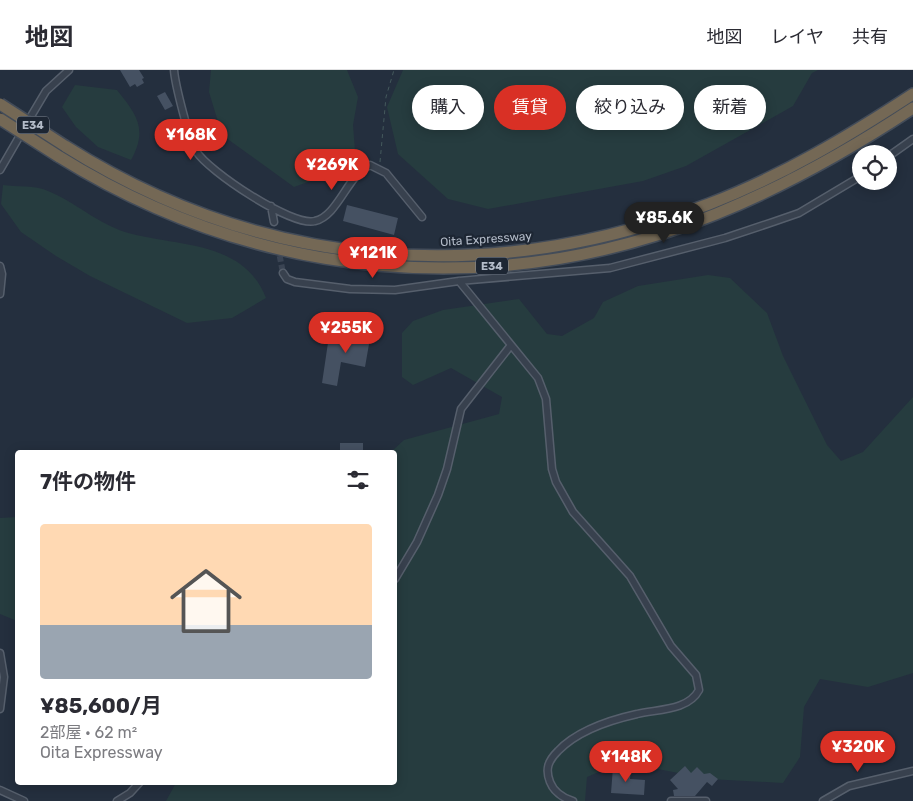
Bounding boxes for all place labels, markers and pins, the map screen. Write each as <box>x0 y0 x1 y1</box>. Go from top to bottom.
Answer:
pin: ¥168K <box>156 118 226 161</box>
pin: ¥269K <box>297 148 367 191</box>
pin: ¥85.6K <box>623 202 705 244</box>
pin: ¥121K <box>338 236 408 279</box>
pin: ¥255K <box>311 312 381 354</box>
pin: ¥320K <box>823 730 893 773</box>
pin: ¥148K <box>591 740 661 783</box>

